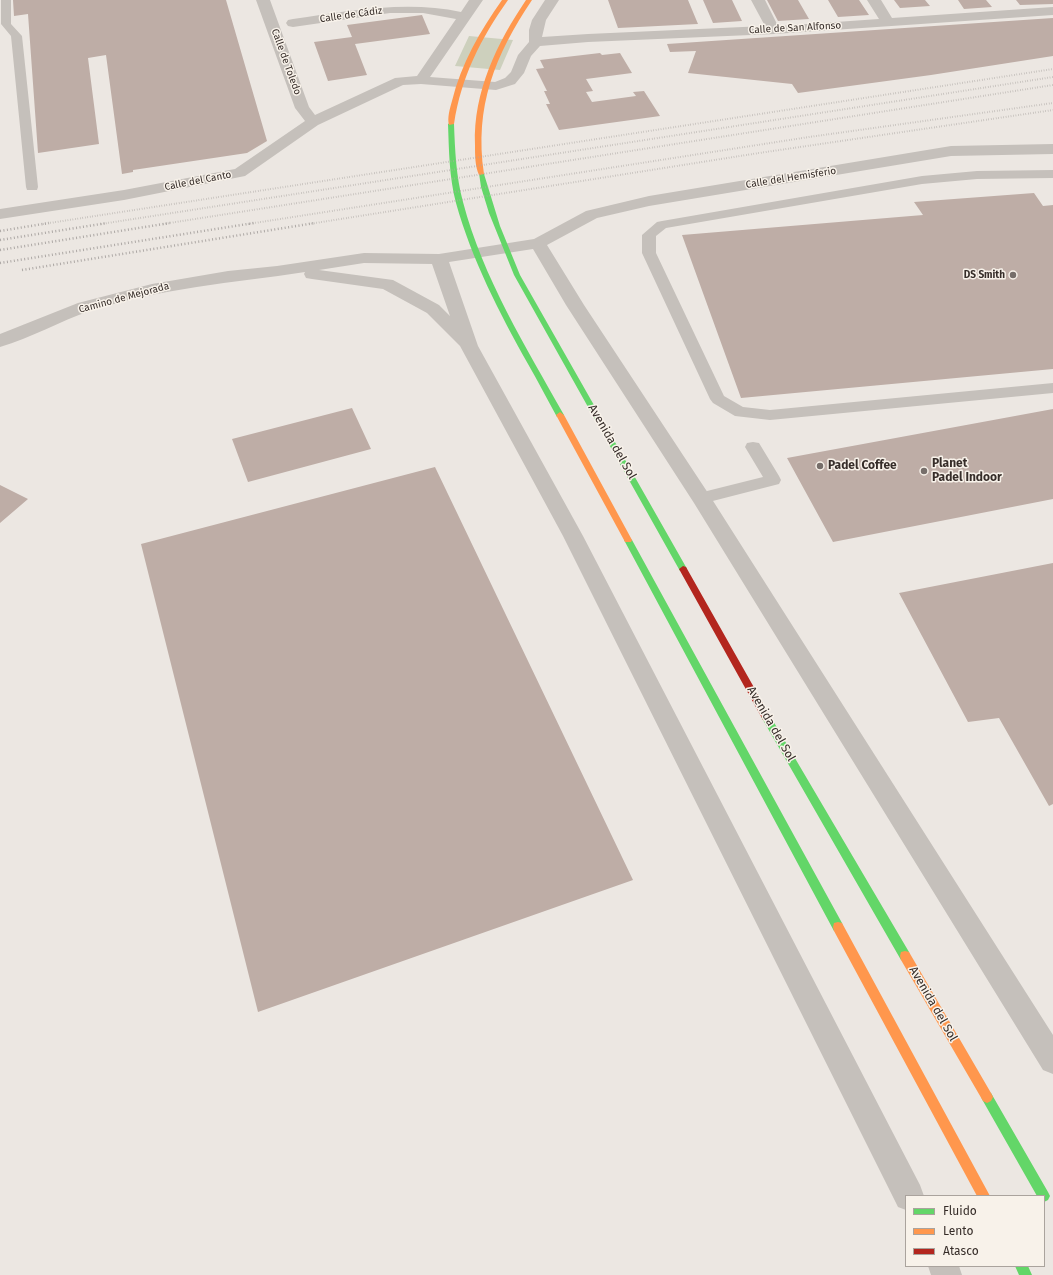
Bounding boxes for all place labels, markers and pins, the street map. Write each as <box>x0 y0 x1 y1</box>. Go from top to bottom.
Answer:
place label: DS Smith <box>964 269 1005 281</box>
marker: DS Smith <box>1008 270 1018 280</box>
place label: Planet Padel Indoor <box>932 457 1002 485</box>
place label: Padel Coffee <box>828 459 897 473</box>
marker: Padel Coffee <box>815 461 825 471</box>
marker: Planet Padel Indoor <box>919 466 929 476</box>

